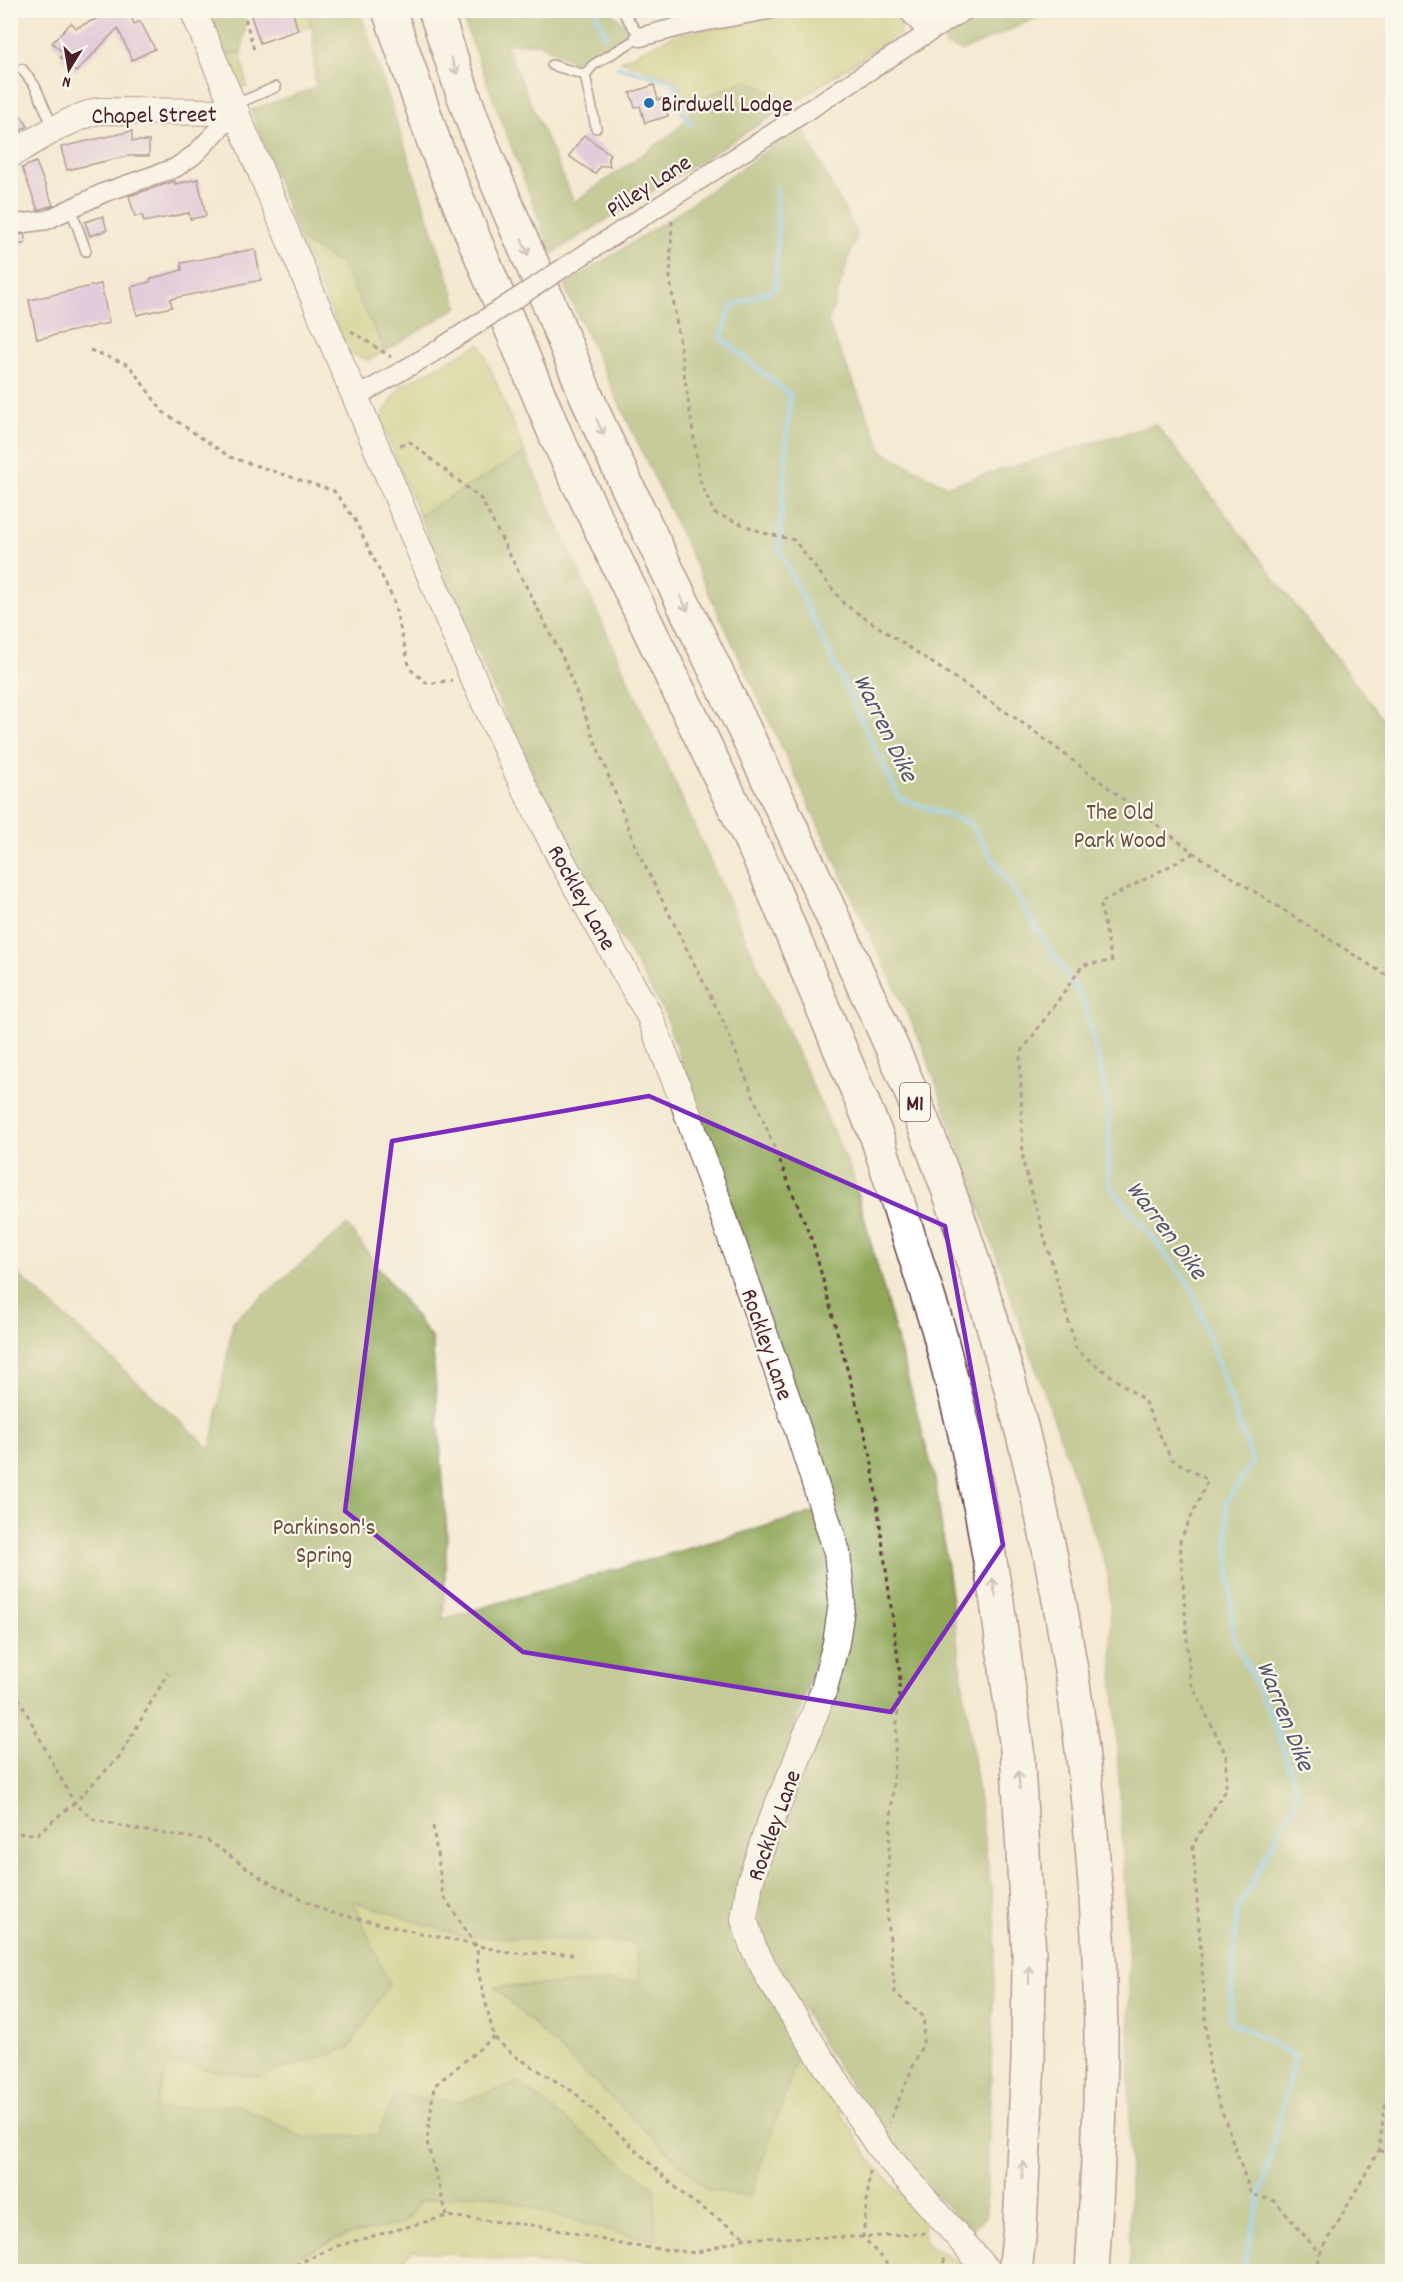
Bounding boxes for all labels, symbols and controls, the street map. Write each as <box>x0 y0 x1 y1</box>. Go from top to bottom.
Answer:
north arrow <box>39 39 99 99</box>
one-way arrow <box>450 56 461 75</box>
text: N <box>60 69 73 93</box>
place label: Birdwell Lodge <box>661 89 793 123</box>
marker: Birdwell Lodge <box>642 96 656 110</box>
street label: Chapel Street <box>91 99 217 135</box>
street label: Pilley Lane <box>600 147 699 228</box>
one-way arrow <box>520 238 531 256</box>
one-way arrow <box>595 418 606 436</box>
one-way arrow <box>679 594 691 612</box>
water label: Warren Dike <box>842 668 927 790</box>
park label: The Old Park Wood <box>1074 797 1166 859</box>
street label: Rockley Lane <box>537 839 623 957</box>
road number: M1 <box>900 1083 930 1121</box>
water label: Warren Dike <box>1115 1174 1216 1290</box>
street label: Rockley Lane <box>730 1285 800 1405</box>
park label: Parkinson's Spring <box>272 1512 376 1574</box>
one-way arrow <box>988 1577 999 1597</box>
water label: Warren Dike <box>1245 1656 1323 1779</box>
street label: Rockley Lane <box>740 1766 812 1886</box>
one-way arrow <box>1013 1771 1024 1791</box>
one-way arrow <box>1023 1965 1035 1985</box>
one-way arrow <box>1018 2160 1029 2180</box>

